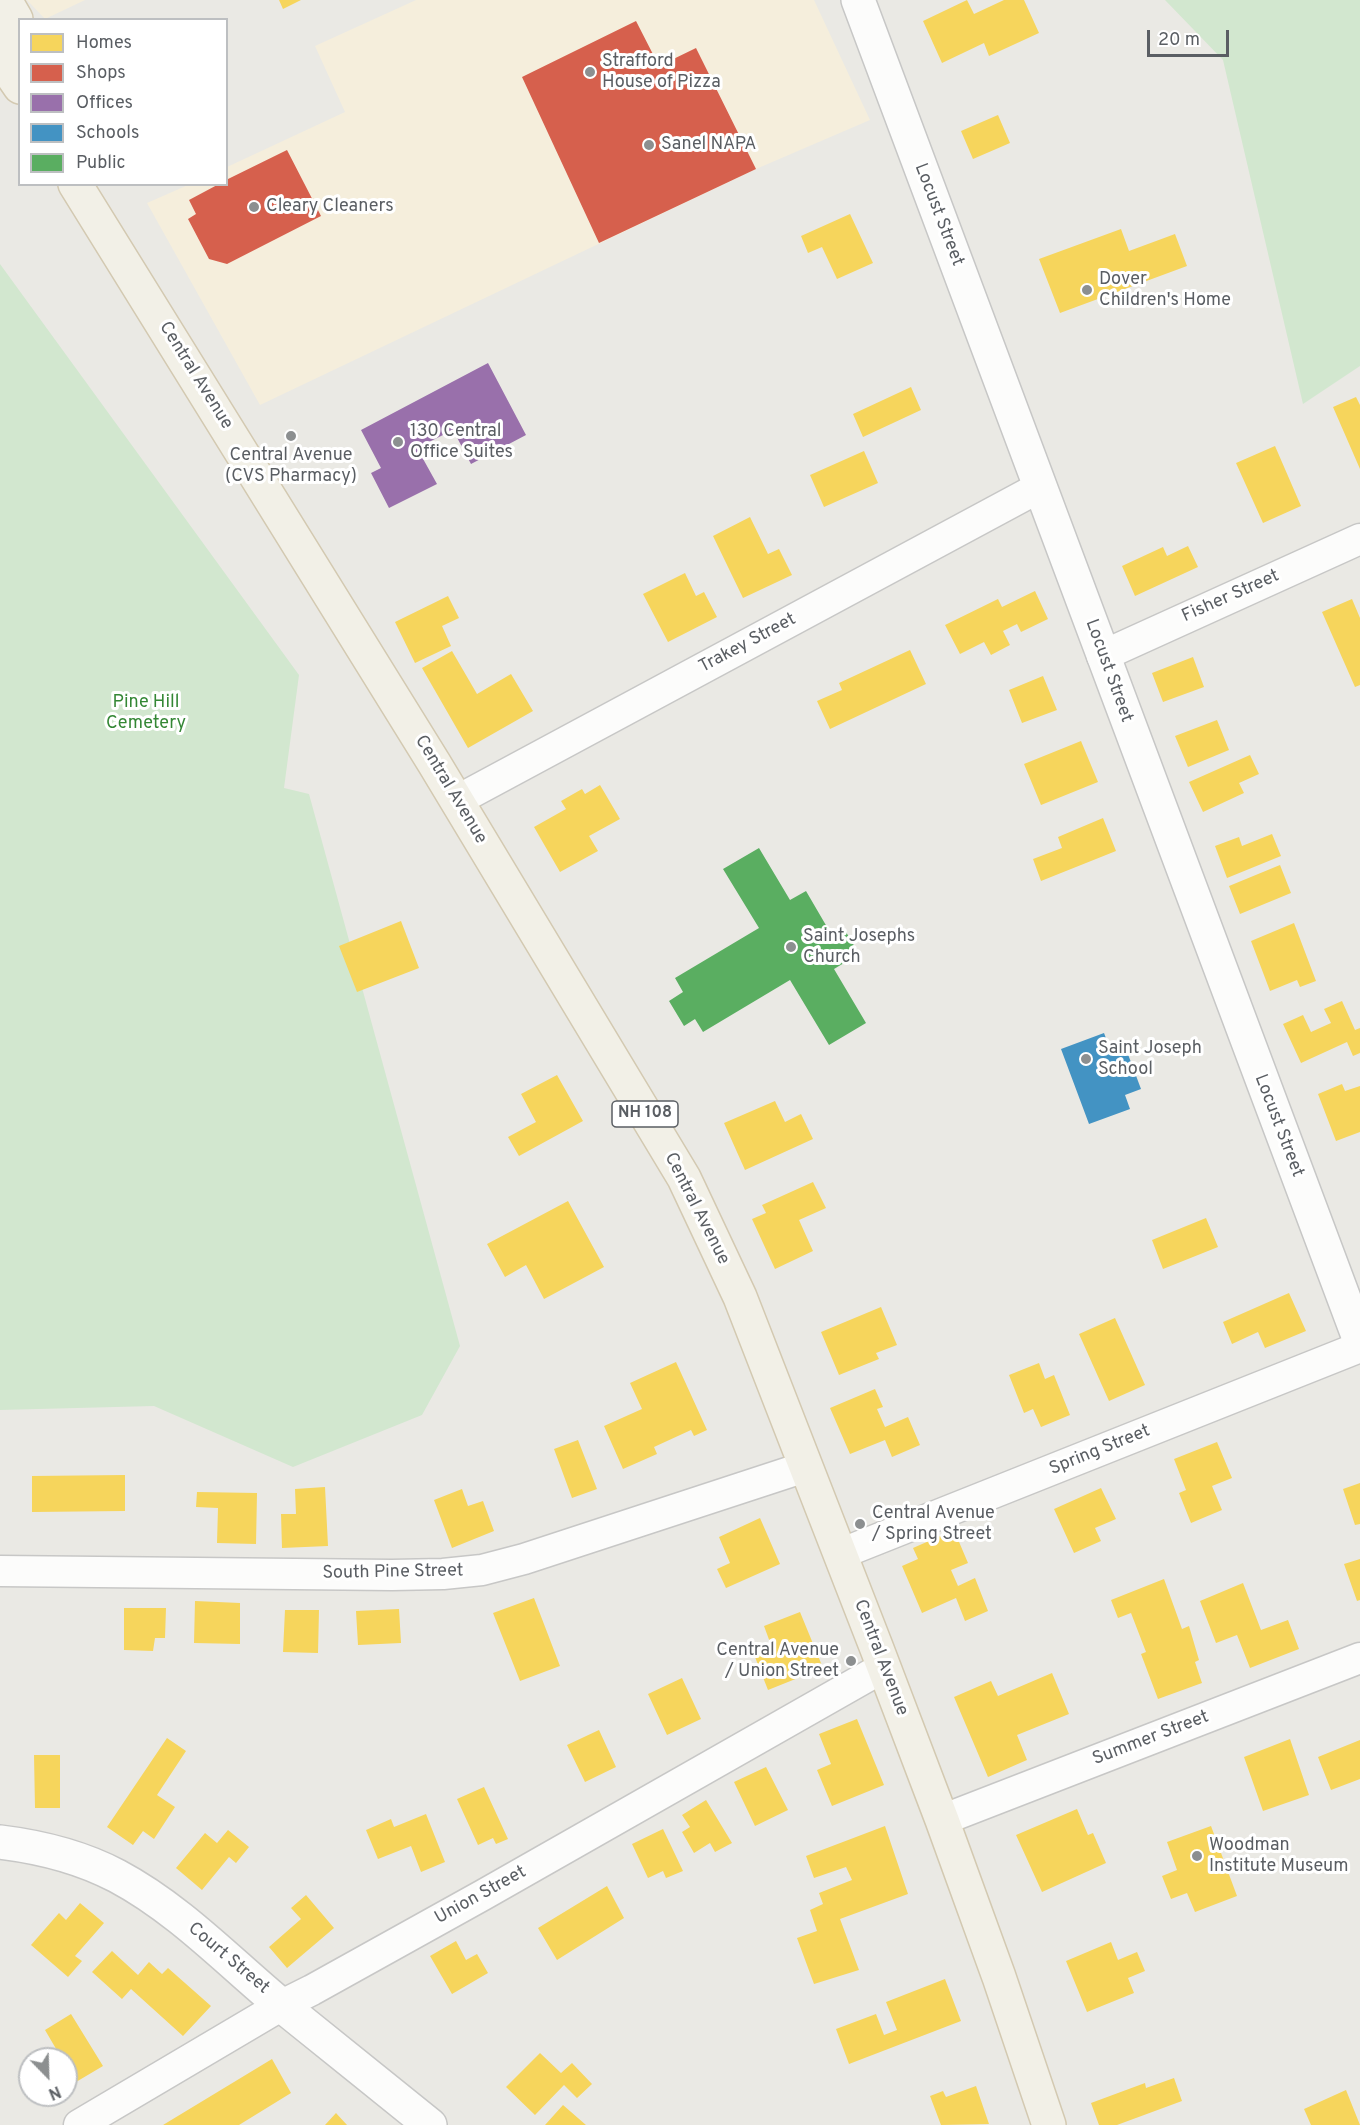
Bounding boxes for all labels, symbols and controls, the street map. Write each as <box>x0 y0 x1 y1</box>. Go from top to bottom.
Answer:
legend <box>18 18 228 186</box>
scale bar <box>1150 18 1232 56</box>
text: 20 m <box>1158 29 1200 52</box>
text: Homes <box>76 32 132 55</box>
place label: Strafford House of Pizza <box>602 51 721 94</box>
text: Shops <box>76 62 126 85</box>
marker: Strafford House of Pizza <box>583 65 597 79</box>
text: Offices <box>76 92 133 115</box>
text: Schools <box>76 122 139 145</box>
place label: Sanel NAPA <box>661 134 756 156</box>
marker: Sanel NAPA <box>642 138 656 152</box>
text: Public <box>76 152 126 175</box>
street label: Locust Street <box>909 161 967 269</box>
place label: Cleary Cleaners <box>266 196 394 218</box>
marker: Cleary Cleaners <box>247 200 261 214</box>
place label: Dover Children's Home <box>1099 269 1231 312</box>
marker: Dover Children's Home <box>1080 283 1094 297</box>
street label: Central Avenue <box>153 318 237 434</box>
place label: 130 Central Office Suites <box>410 421 513 464</box>
marker: Central Avenue (CVS Pharmacy) <box>284 429 298 443</box>
marker: 130 Central Office Suites <box>391 435 405 449</box>
place label: Central Avenue (CVS Pharmacy) <box>225 445 357 488</box>
street label: Fisher Street <box>1179 566 1283 628</box>
street label: Trakey Street <box>696 609 800 679</box>
street label: Locust Street <box>1079 616 1137 726</box>
park label: Pine Hill Cemetery <box>106 692 186 734</box>
street label: Central Avenue <box>409 732 491 848</box>
place label: Saint Josephs Church <box>803 926 915 968</box>
marker: Saint Josephs Church <box>784 940 798 954</box>
place label: Saint Joseph School <box>1098 1038 1202 1080</box>
marker: Saint Joseph School <box>1079 1052 1093 1066</box>
street label: Locust Street <box>1249 1072 1307 1180</box>
road number: NH 108 <box>612 1101 678 1127</box>
street label: Central Avenue <box>659 1149 733 1269</box>
street label: Spring Street <box>1047 1421 1153 1481</box>
place label: Central Avenue / Spring Street <box>872 1503 995 1546</box>
marker: Central Avenue / Spring Street <box>853 1517 867 1531</box>
street label: South Pine Street <box>322 1561 464 1585</box>
street label: Central Avenue <box>848 1597 912 1719</box>
place label: Central Avenue / Union Street <box>716 1640 839 1682</box>
marker: Central Avenue / Union Street <box>844 1654 858 1668</box>
street label: Summer Street <box>1090 1707 1212 1771</box>
place label: Woodman Institute Museum <box>1209 1835 1349 1878</box>
marker: Woodman Institute Museum <box>1190 1849 1204 1863</box>
street label: Union Street <box>432 1862 530 1930</box>
street label: Court Street <box>183 1919 273 1999</box>
north arrow <box>18 2047 78 2107</box>
text: N <box>45 2080 63 2103</box>

